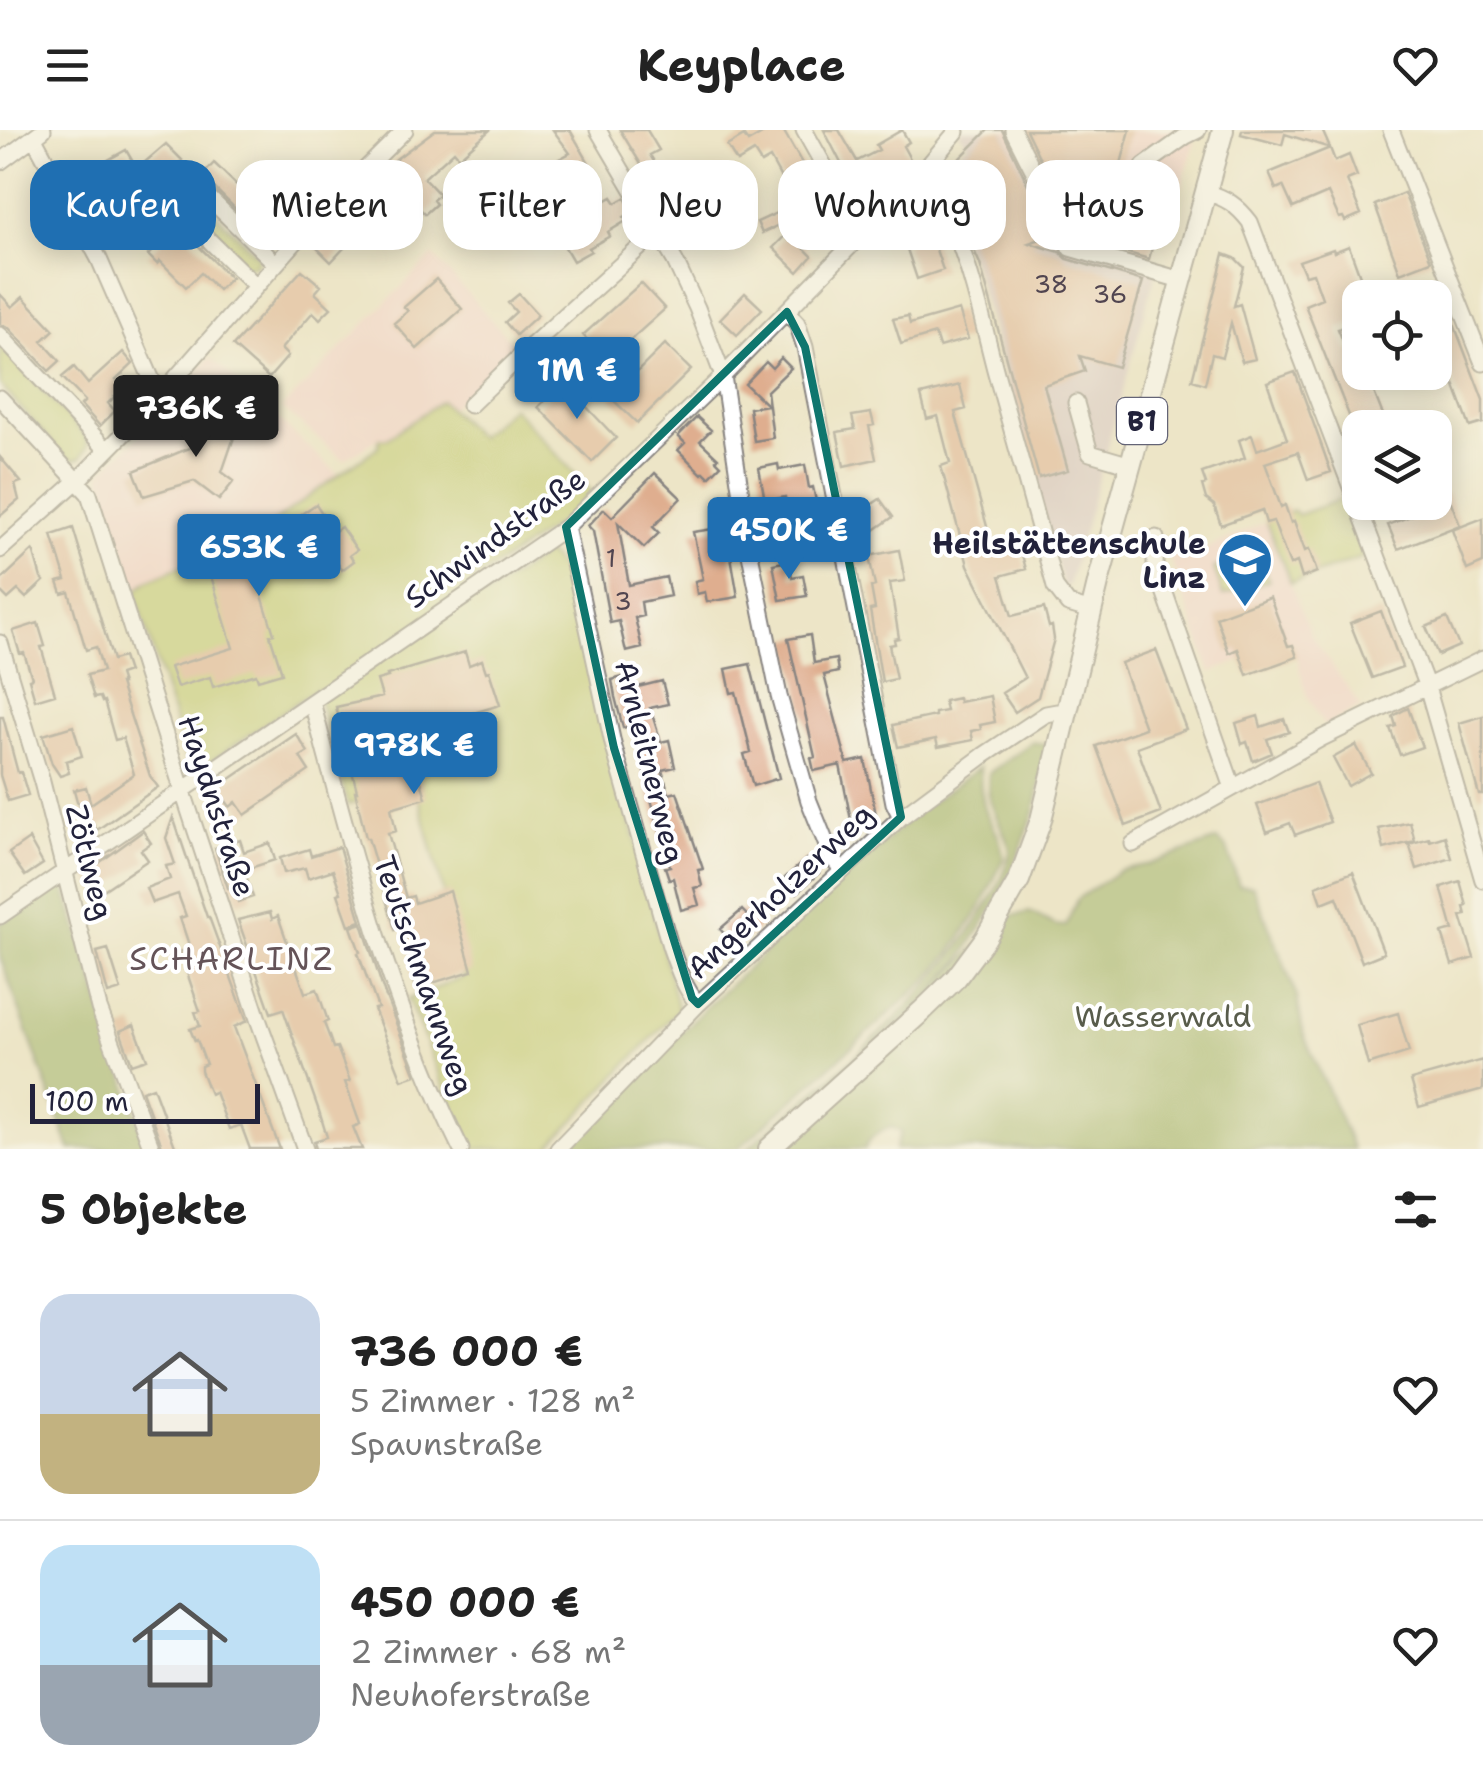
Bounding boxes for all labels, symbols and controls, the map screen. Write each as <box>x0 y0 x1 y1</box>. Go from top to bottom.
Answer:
text: Keyplace <box>637 35 846 95</box>
icon: menu <box>40 38 95 93</box>
icon: heart <box>1388 38 1443 93</box>
chip: Kaufen <box>30 160 216 250</box>
chip: Mieten <box>236 160 423 250</box>
chip: Filter <box>443 160 602 250</box>
chip: Neu <box>622 160 758 250</box>
chip: Wohnung <box>778 160 1006 250</box>
chip: Haus <box>1026 160 1180 250</box>
house number: 38 <box>1034 267 1068 301</box>
house number: 36 <box>1093 277 1127 311</box>
map controls <box>1342 280 1452 520</box>
button: locate <box>1342 280 1452 390</box>
pin: 1M € <box>518 337 636 422</box>
text: 1M € <box>537 348 617 391</box>
pin: 736K € <box>115 375 277 460</box>
text: 736K € <box>135 386 257 429</box>
road number: B1 <box>1117 398 1167 444</box>
button: layers <box>1342 410 1452 520</box>
street label: Schwindstraße <box>396 458 594 618</box>
pin: 450K € <box>708 497 870 582</box>
text: 450K € <box>730 508 848 551</box>
pin: 653K € <box>178 514 340 599</box>
place label: Heilstättenschule Linz <box>932 523 1206 598</box>
text: 653K € <box>199 525 319 568</box>
school or university icon: Heilstättenschule Linz <box>1215 530 1275 609</box>
house number: 1 <box>606 541 616 575</box>
house number: 3 <box>614 584 632 618</box>
street label: Arnleitnerweg <box>605 656 695 868</box>
street label: Haydnstraße <box>168 710 266 902</box>
pin: 978K € <box>333 712 495 797</box>
text: 978K € <box>353 723 475 766</box>
street label: Angerholzerweg <box>678 794 882 988</box>
street label: Zötlweg <box>56 800 124 924</box>
street label: Teutschmannweg <box>364 850 484 1100</box>
district label: SCHARLINZ <box>129 937 335 980</box>
park label: Wasserwald <box>1075 996 1251 1037</box>
scale bar <box>30 1079 260 1124</box>
text: 100 m <box>45 1082 129 1120</box>
text: 5 Objekte <box>40 1181 247 1237</box>
icon: filters <box>1388 1182 1443 1237</box>
text: 736 000 € <box>350 1323 583 1379</box>
icon: home <box>120 1334 240 1454</box>
icon: heart <box>1388 1367 1443 1422</box>
text: 5 Zimmer · 128 m² <box>350 1379 636 1422</box>
text: Spaunstraße <box>350 1422 543 1465</box>
text: 450 000 € <box>350 1574 580 1630</box>
icon: home <box>120 1585 240 1705</box>
icon: heart <box>1388 1618 1443 1673</box>
text: 2 Zimmer · 68 m² <box>350 1630 626 1673</box>
text: Neuhoferstraße <box>350 1673 591 1716</box>

